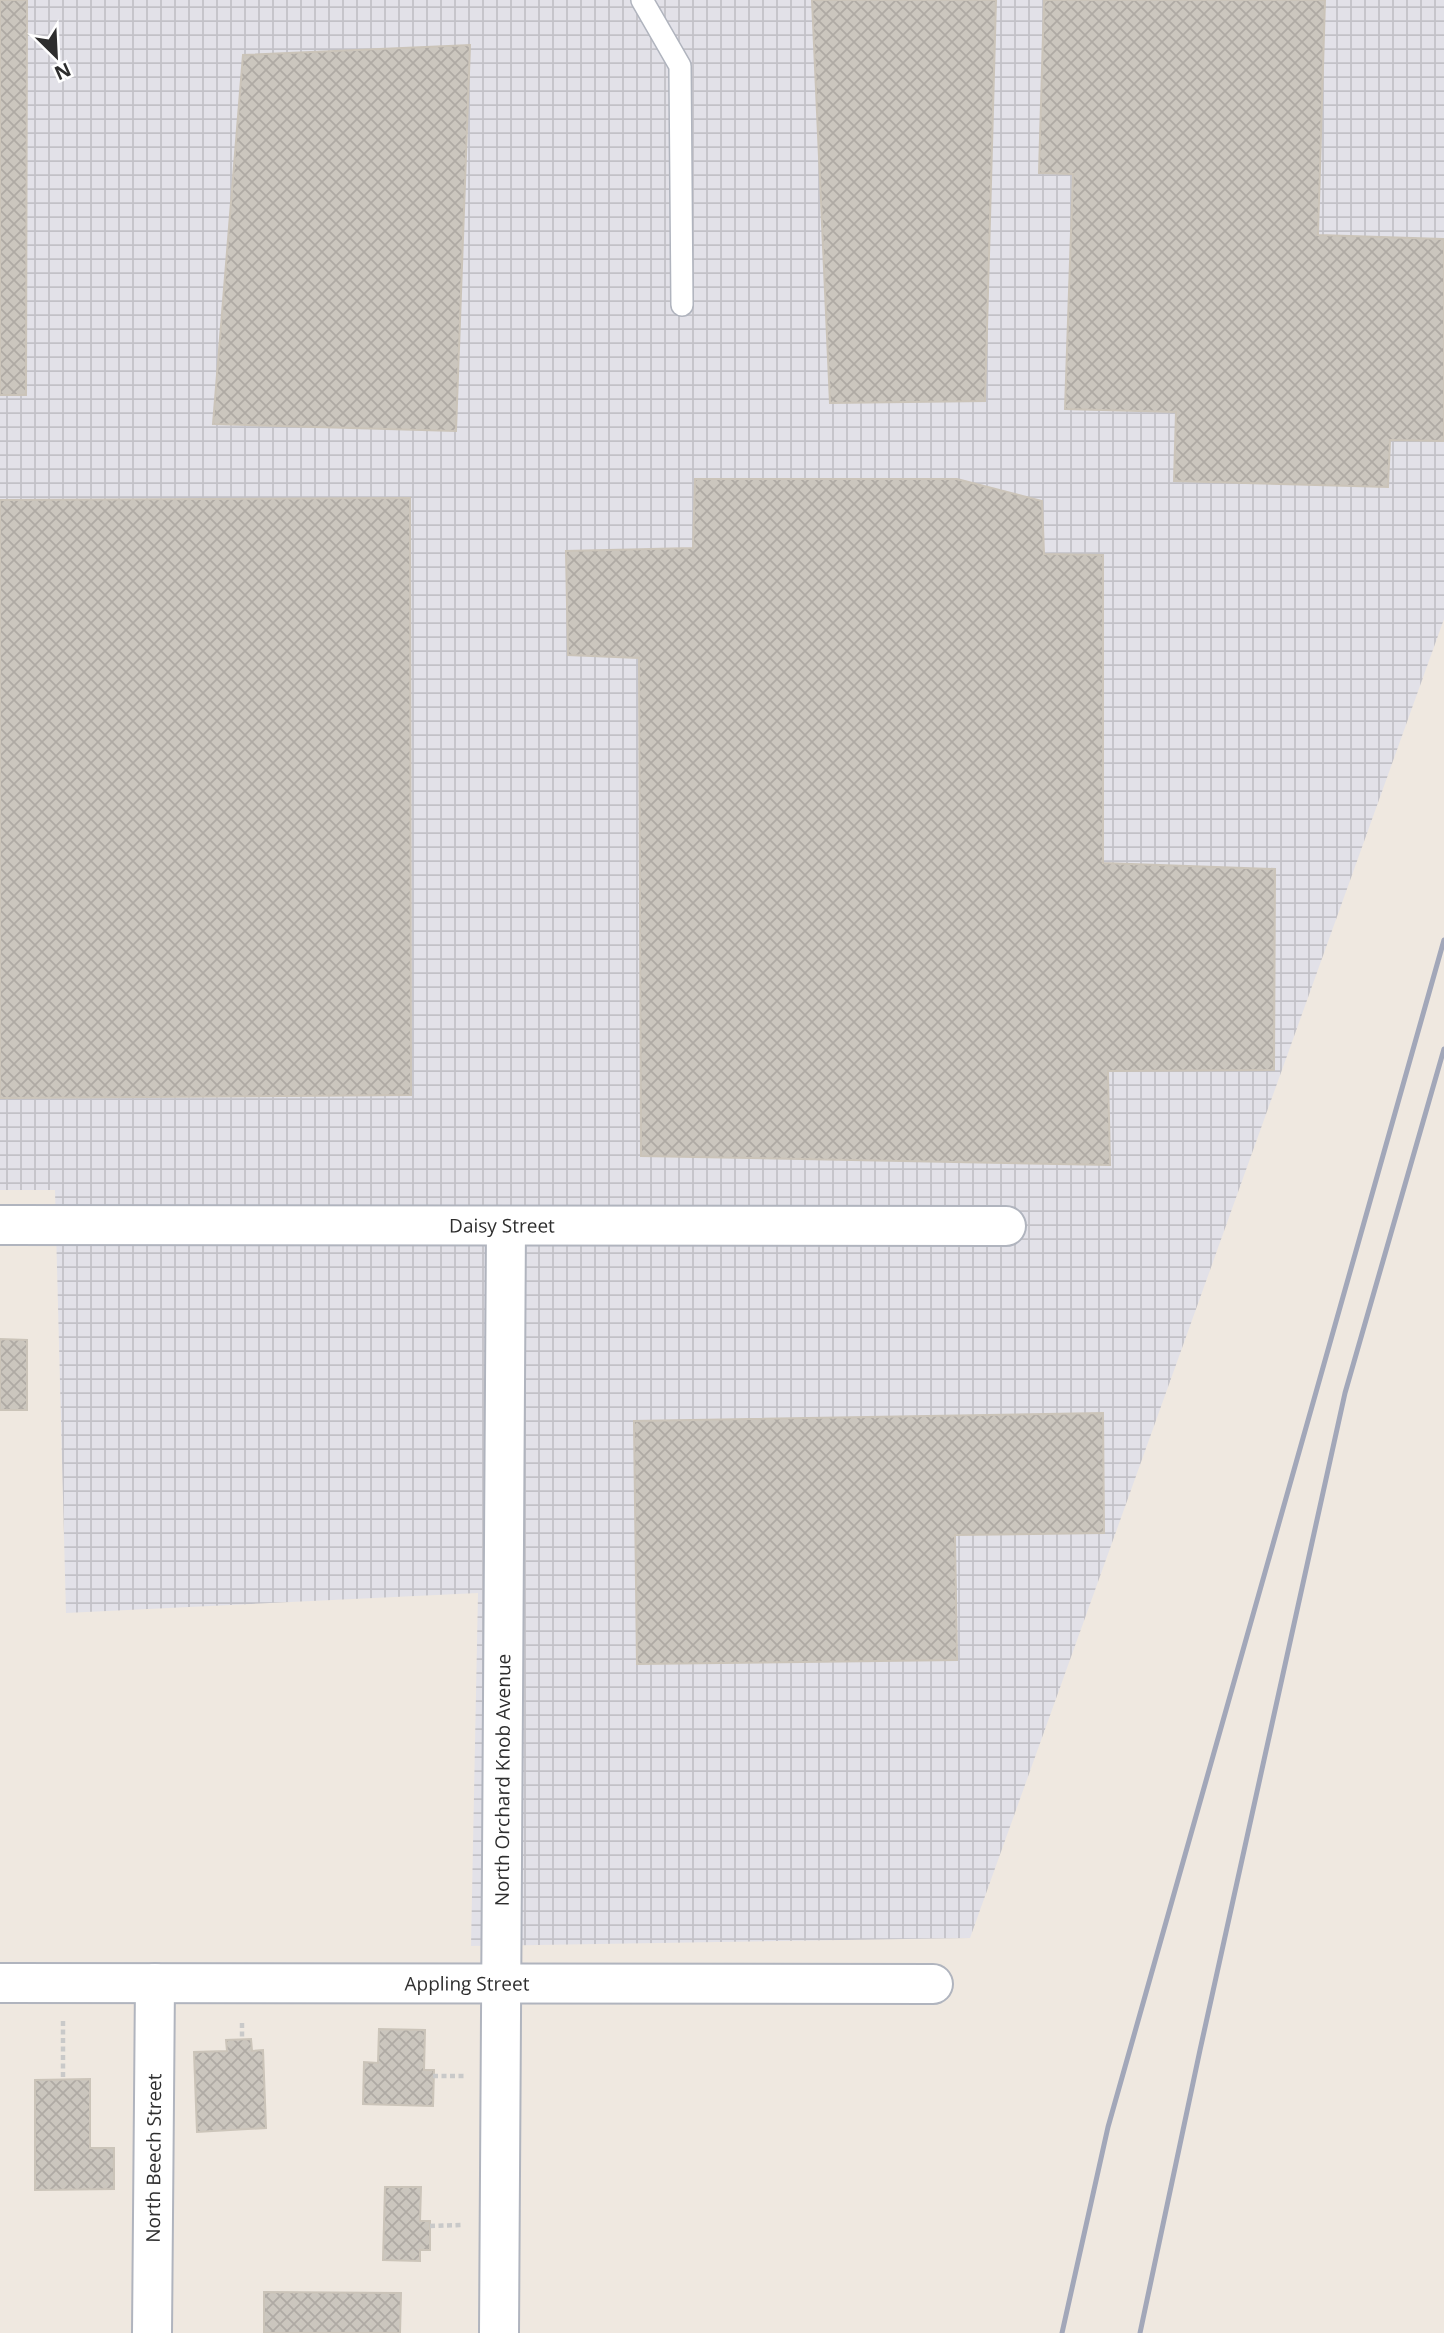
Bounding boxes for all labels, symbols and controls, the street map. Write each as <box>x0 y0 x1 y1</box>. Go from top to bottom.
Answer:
north arrow <box>21 21 91 91</box>
text: N <box>51 57 75 87</box>
street label: Daisy Street <box>449 1212 555 1239</box>
street label: North Orchard Knob Avenue <box>489 1654 516 1906</box>
street label: Appling Street <box>405 1970 530 1997</box>
street label: North Beech Street <box>140 2073 167 2243</box>

